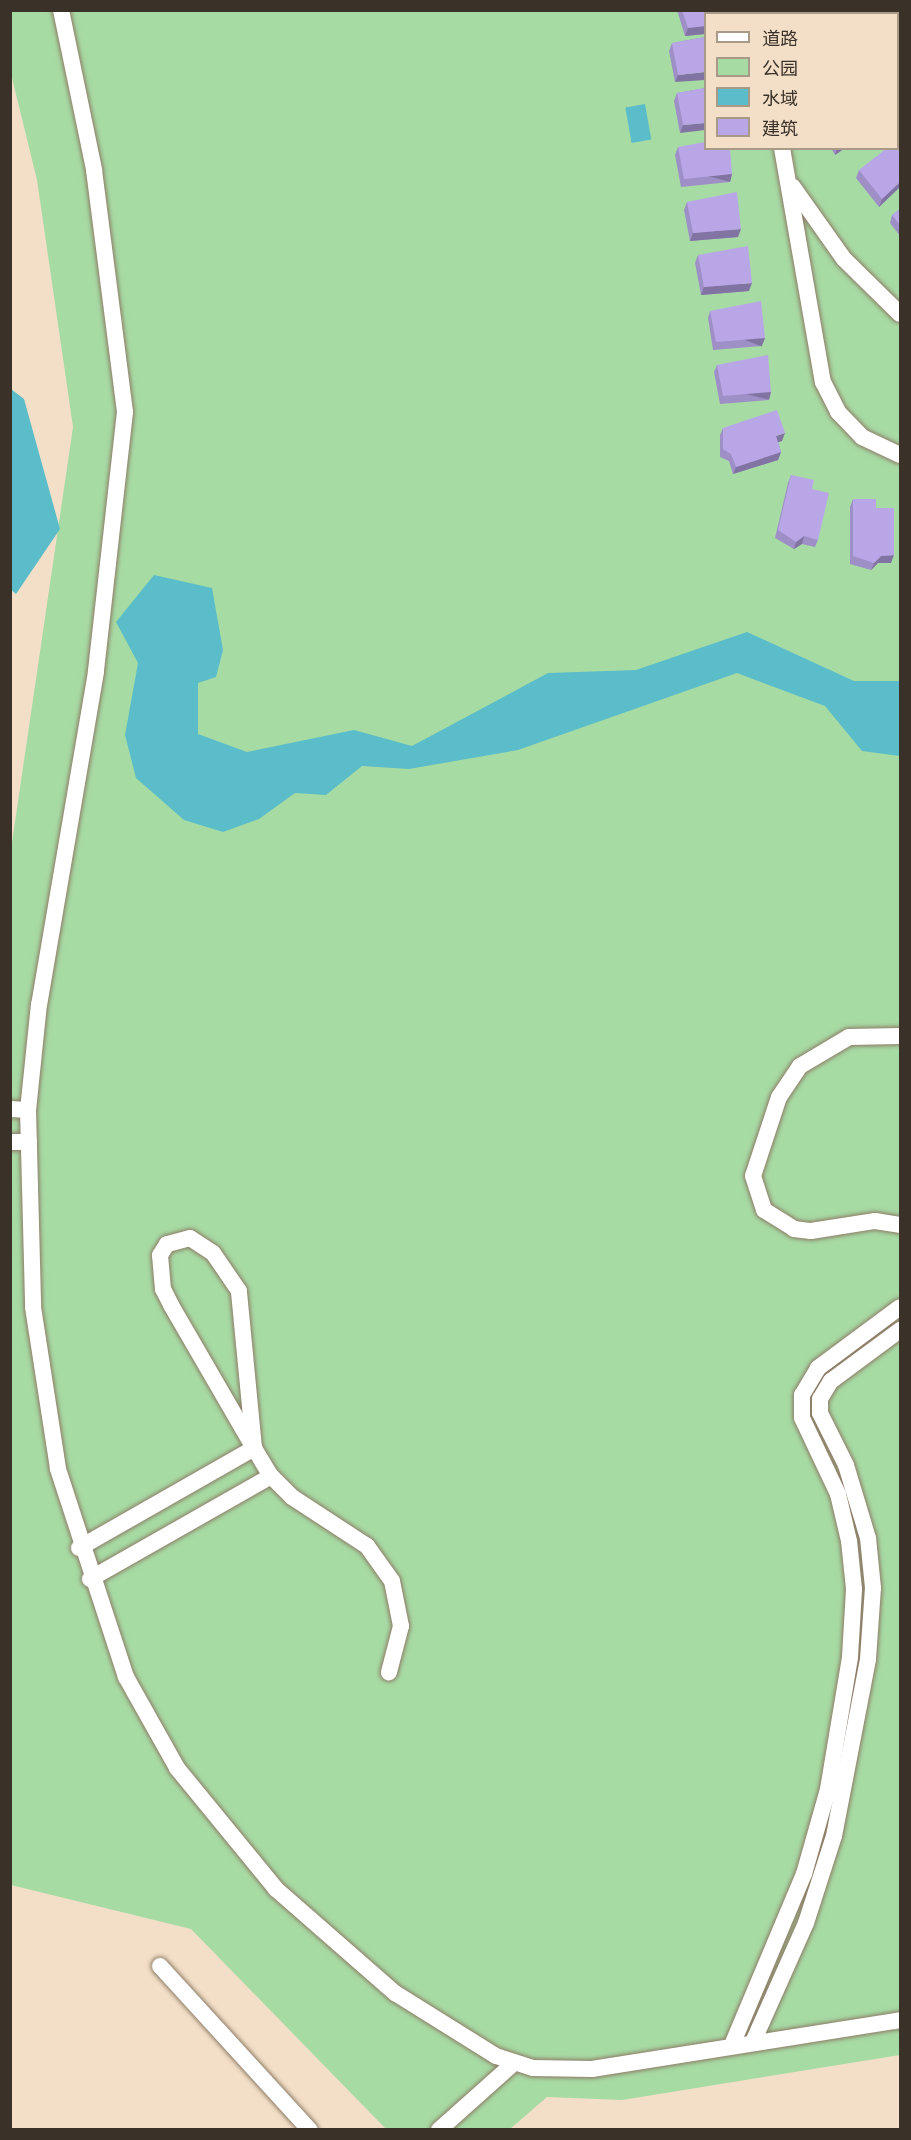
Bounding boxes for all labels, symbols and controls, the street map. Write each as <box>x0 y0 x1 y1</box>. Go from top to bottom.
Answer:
legend <box>704 12 899 150</box>
text: 道路 <box>762 28 798 50</box>
text: 公园 <box>762 58 798 80</box>
text: 水域 <box>762 88 798 110</box>
text: 建筑 <box>762 118 798 140</box>

